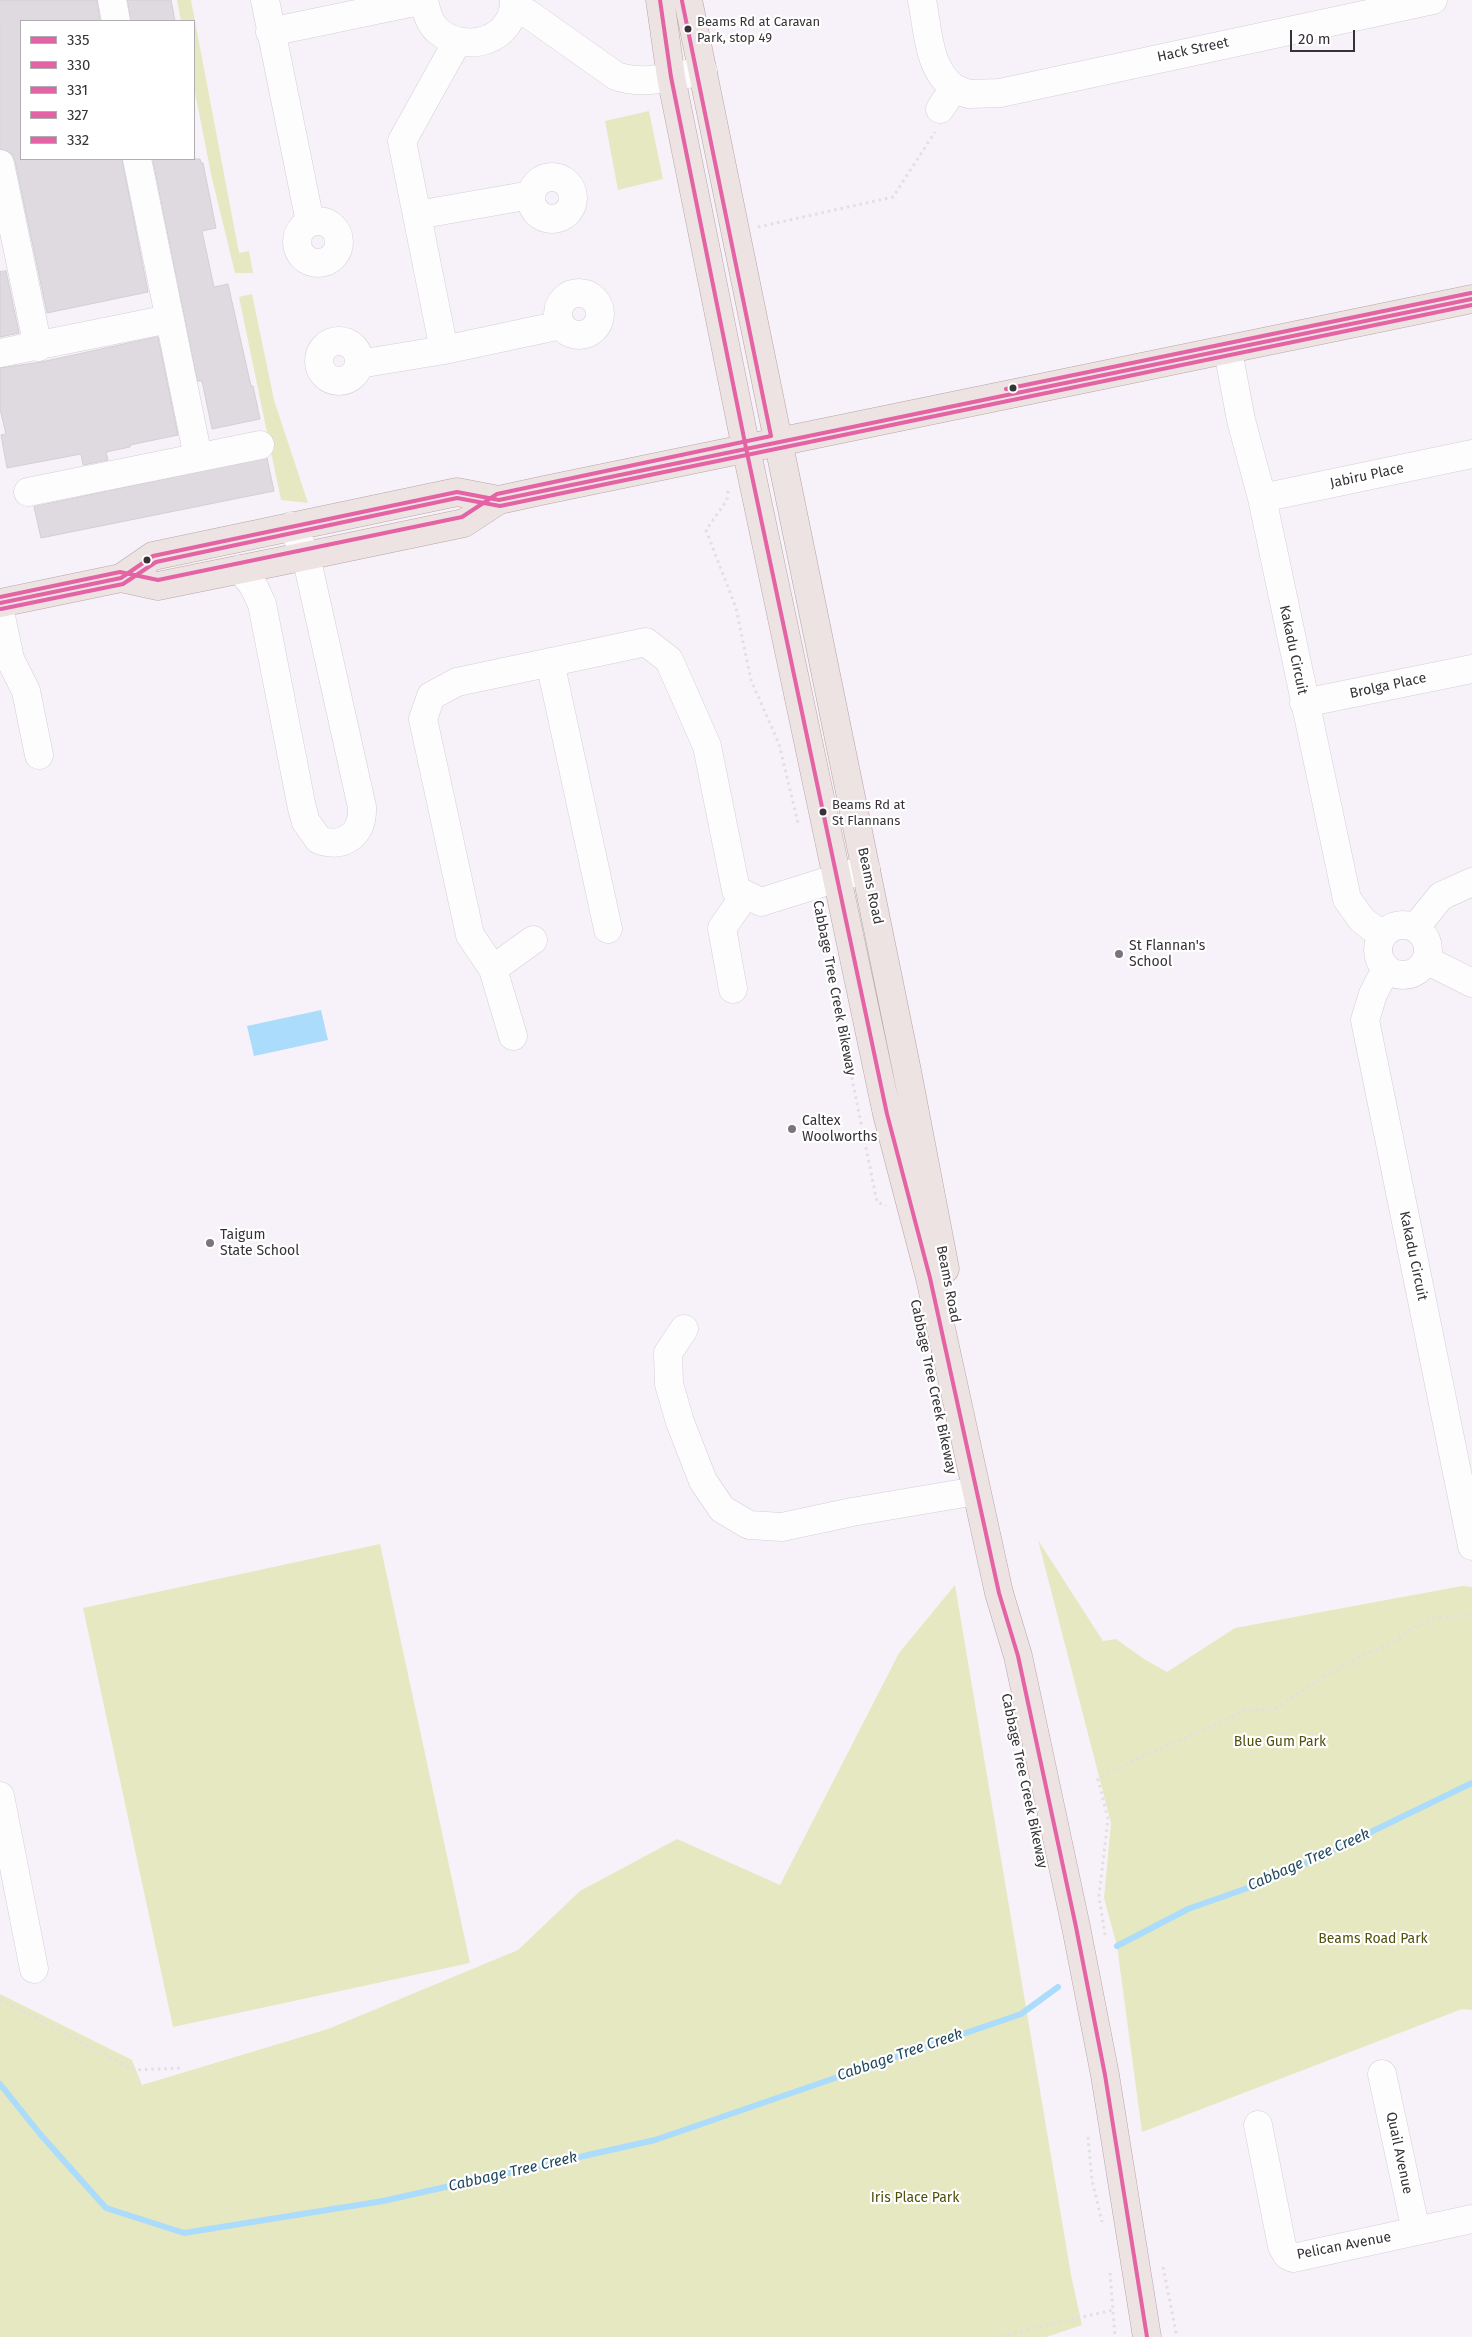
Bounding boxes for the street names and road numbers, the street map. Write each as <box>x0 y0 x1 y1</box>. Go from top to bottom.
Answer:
street label: Hack Street <box>1156 34 1230 66</box>
street label: Jabiru Place <box>1329 460 1405 492</box>
street label: Kakadu Circuit <box>1275 604 1311 696</box>
street label: Brolga Place <box>1348 670 1428 702</box>
street label: Beams Road <box>854 846 886 926</box>
street label: Cabbage Tree Creek Bikeway <box>809 899 859 1077</box>
street label: Kakadu Circuit <box>1395 1210 1431 1302</box>
street label: Beams Road <box>932 1244 964 1324</box>
street label: Cabbage Tree Creek Bikeway <box>906 1298 960 1476</box>
street label: Cabbage Tree Creek Bikeway <box>997 1692 1051 1870</box>
street label: Quail Avenue <box>1382 2110 1416 2196</box>
street label: Pelican Avenue <box>1295 2229 1393 2263</box>

